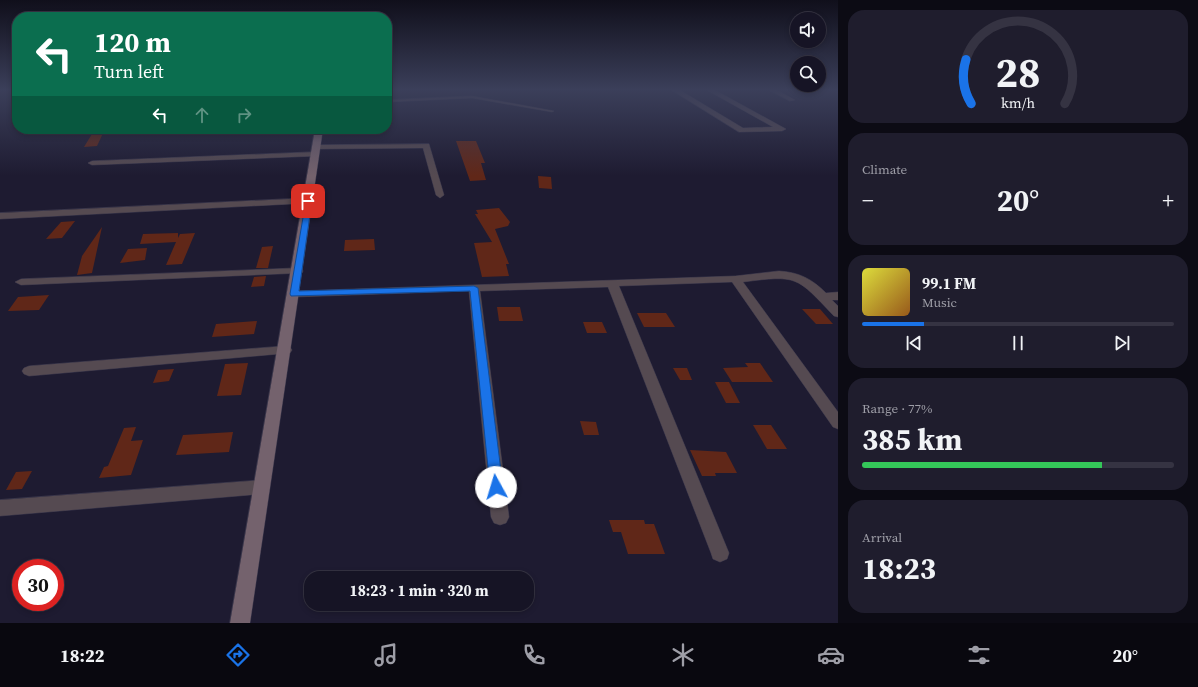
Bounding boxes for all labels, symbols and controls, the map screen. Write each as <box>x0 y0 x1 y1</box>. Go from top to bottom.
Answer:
map controls <box>790 12 826 92</box>
button: sound <box>790 12 826 48</box>
text: 120 m <box>94 23 171 61</box>
icon: left <box>28 28 80 80</box>
text: 28 <box>995 44 1041 101</box>
button: search <box>790 56 826 92</box>
text: Turn left <box>94 59 164 84</box>
text: km/h <box>1001 93 1035 113</box>
icon: left <box>149 104 171 126</box>
icon: ahead <box>191 104 213 126</box>
icon: right <box>233 104 255 126</box>
text: Climate <box>862 161 907 178</box>
text: 20° <box>997 180 1039 221</box>
pin <box>291 184 325 218</box>
text: − <box>862 185 874 215</box>
text: + <box>1162 185 1174 215</box>
icon: arrive <box>297 190 319 212</box>
text: 99.1 FM <box>922 273 976 294</box>
text: Music <box>922 294 957 311</box>
icon: previous <box>903 332 925 354</box>
icon: pause <box>1007 332 1029 354</box>
icon: next <box>1111 332 1133 354</box>
text: Range · 77% <box>862 400 933 417</box>
text: 385 km <box>862 419 962 460</box>
position arrow <box>475 466 517 508</box>
text: Arrival <box>862 529 902 546</box>
text: 18:23 <box>862 548 936 589</box>
speed limit sign: 30 <box>12 559 64 611</box>
text: 18:23 · 1 min · 320 m <box>350 580 489 601</box>
icon: directions <box>224 641 252 669</box>
icon: music <box>372 641 400 669</box>
icon: phone <box>520 641 548 669</box>
icon: climate <box>669 641 697 669</box>
icon: car <box>817 641 845 669</box>
icon: filters <box>965 641 993 669</box>
text: 18:22 <box>60 643 104 668</box>
text: 20° <box>1113 643 1138 668</box>

